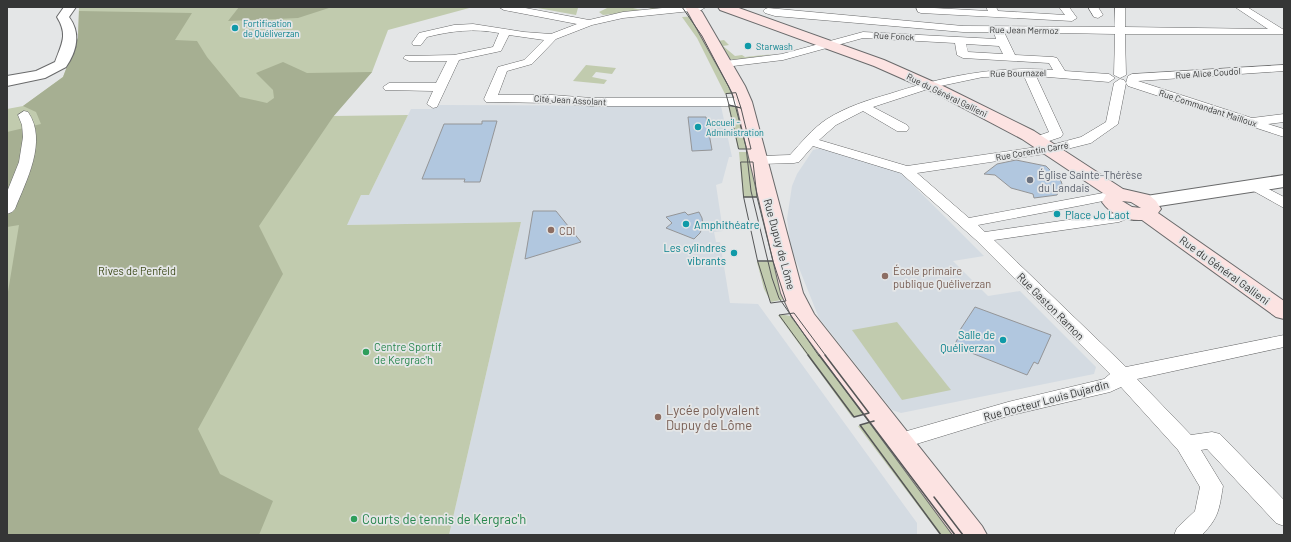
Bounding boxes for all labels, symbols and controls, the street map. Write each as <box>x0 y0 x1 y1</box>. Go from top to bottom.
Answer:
place label: Fortification de Quéliverzan <box>243 18 300 39</box>
marker: Fortification de Quéliverzan <box>230 23 240 33</box>
street label: Rue Jean Mermoz <box>989 24 1059 36</box>
street label: Rue Fonck <box>873 29 915 43</box>
marker: Starwash <box>743 41 753 51</box>
place label: Starwash <box>756 41 793 52</box>
street label: Rue Alice Coudol <box>1175 65 1241 81</box>
street label: Rue Bournazel <box>990 67 1046 79</box>
street label: Rue du Général Gallieni <box>905 71 989 119</box>
street label: Rue Commandant Mailloux <box>1158 87 1259 129</box>
street label: Cité Jean Assolant <box>534 93 606 107</box>
place label: Accueil - Administration <box>706 117 764 138</box>
marker: Accueil - Administration <box>693 122 703 132</box>
street label: Rue Corentin Carré <box>995 139 1069 163</box>
place label: Église Sainte-Thérèse du Landais <box>1038 168 1142 194</box>
marker: Église Sainte-Thérèse du Landais <box>1025 175 1035 185</box>
street label: Rue Dupuy de Lôme <box>762 197 798 291</box>
place label: Place Jo Laot <box>1065 208 1130 221</box>
marker: Place Jo Laot <box>1052 209 1062 219</box>
place label: Amphithéatre <box>694 218 760 231</box>
marker: Amphithéatre <box>681 219 691 229</box>
place label: CDI <box>559 224 575 237</box>
marker: CDI <box>546 225 556 235</box>
street label: Rue du Général Gallieni <box>1177 233 1273 307</box>
place label: Les cylindres vibrants <box>664 241 726 267</box>
marker: Les cylindres vibrants <box>729 248 739 258</box>
park label: Rives de Penfeld <box>98 264 176 277</box>
place label: École primaire publique Quéliverzan <box>893 264 991 290</box>
street label: Rue Gaston Ramon <box>1015 270 1087 342</box>
marker: École primaire publique Quéliverzan <box>880 271 890 281</box>
place label: Salle de Quéliverzan <box>940 328 995 354</box>
marker: Salle de Quéliverzan <box>998 335 1008 345</box>
place label: Centre Sportif de Kergrac'h <box>374 340 442 366</box>
marker: Centre Sportif de Kergrac'h <box>361 347 371 357</box>
street label: Rue Docteur Louis Dujardin <box>982 377 1110 423</box>
place label: Lycée polyvalent Dupuy de Lôme <box>666 402 760 433</box>
marker: Lycée polyvalent Dupuy de Lôme <box>653 412 663 422</box>
place label: Courts de tennis de Kergrac'h <box>362 511 526 527</box>
marker: Courts de tennis de Kergrac'h <box>349 514 359 524</box>

